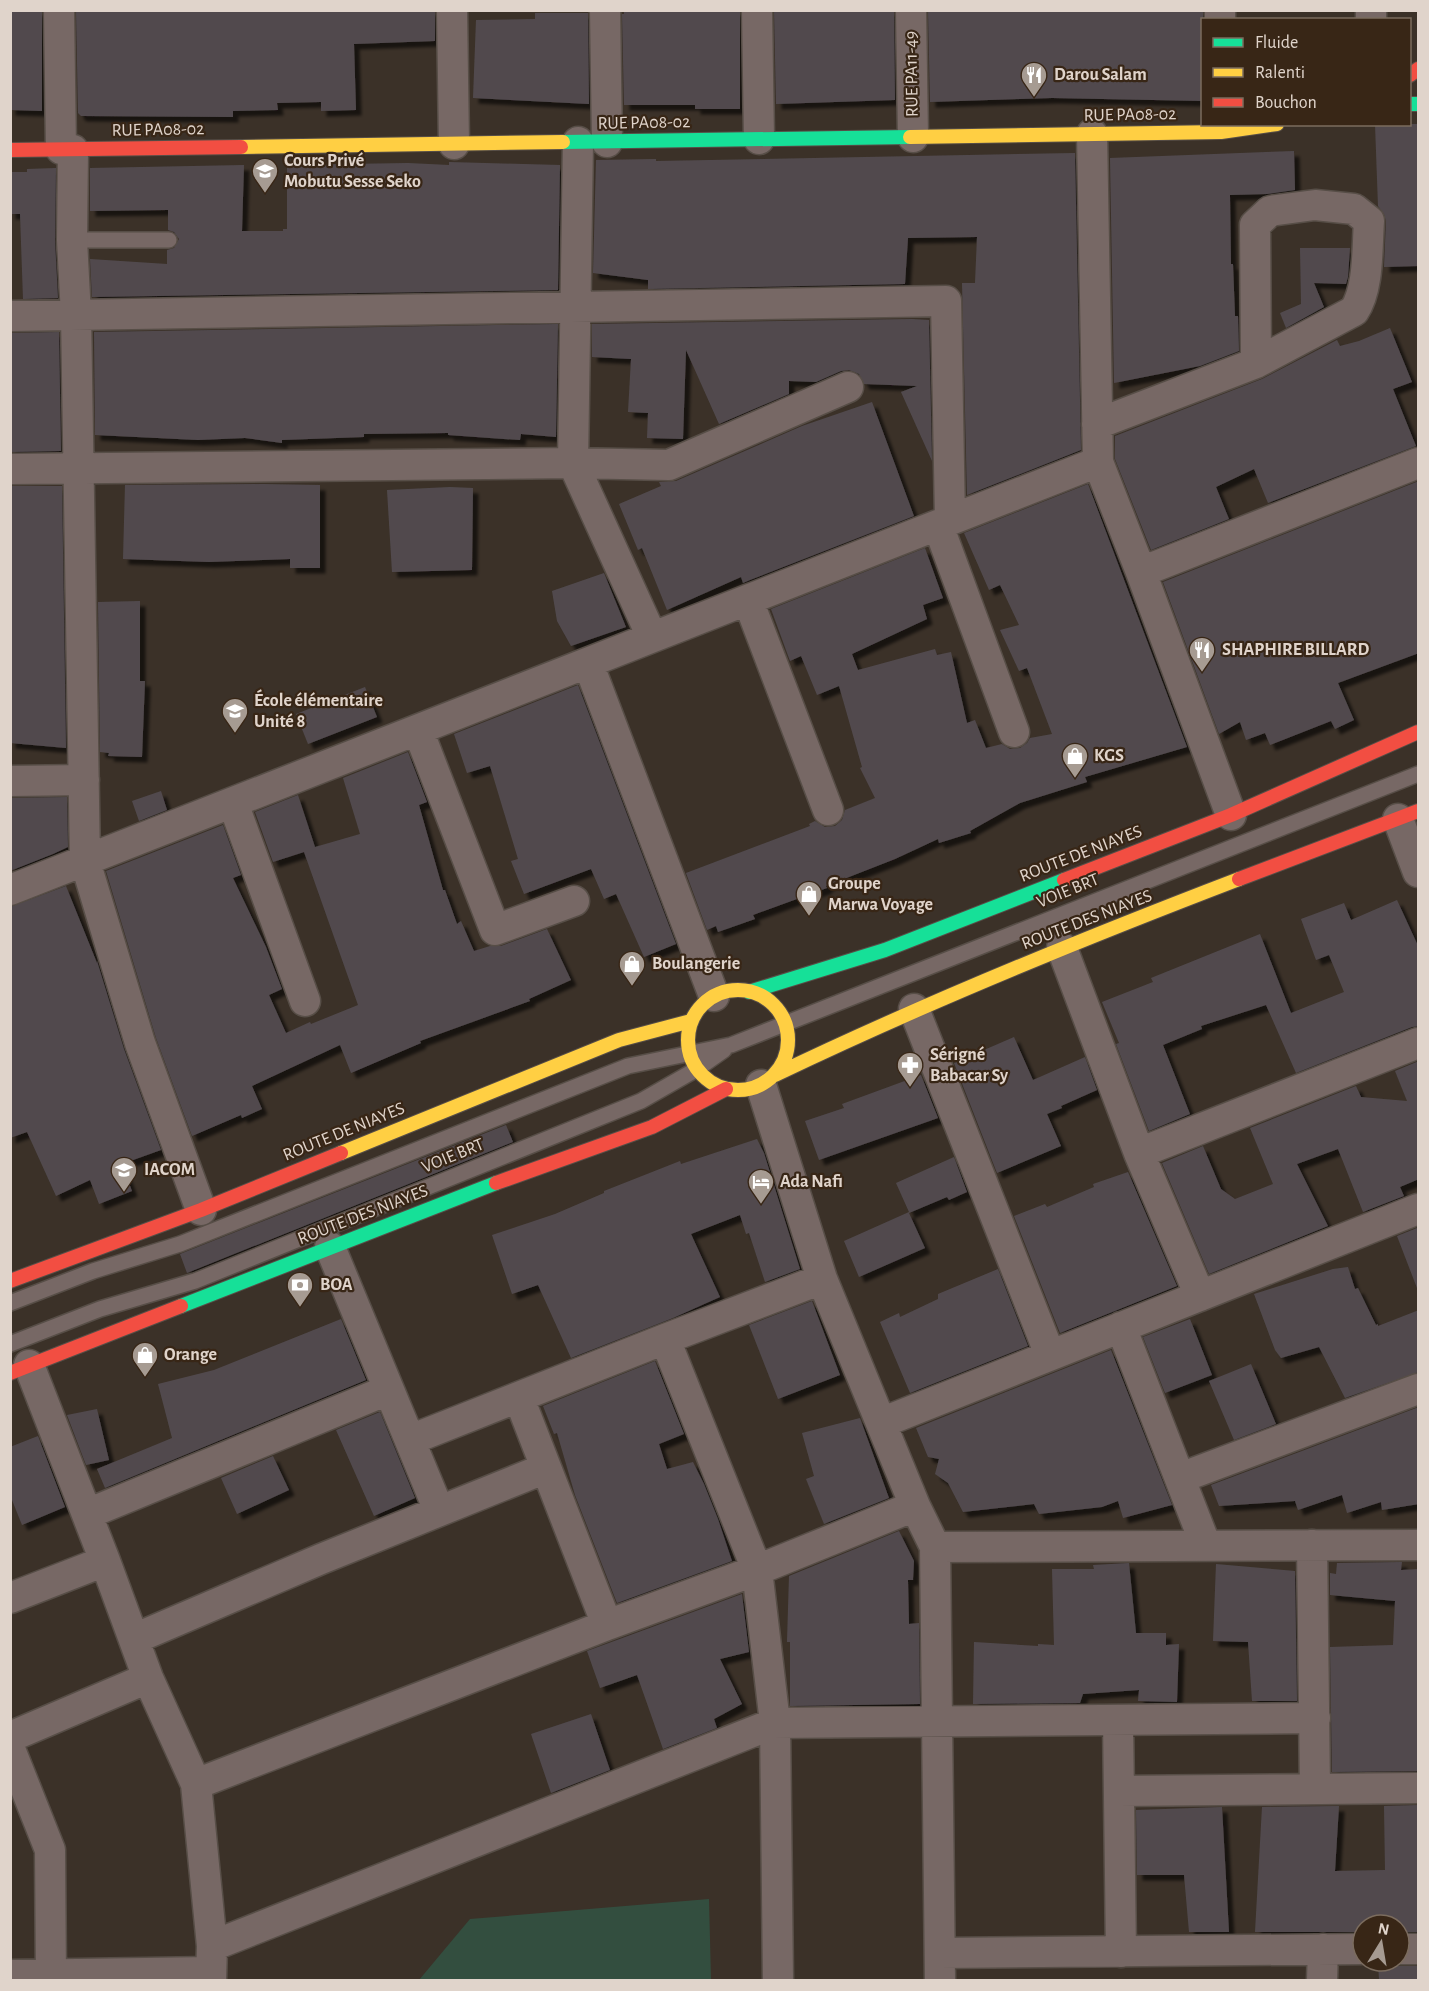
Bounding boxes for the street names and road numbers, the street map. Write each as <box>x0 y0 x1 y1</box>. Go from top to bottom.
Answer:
street label: RUE PA11-49 <box>902 31 922 117</box>
street label: RUE PA08-02 <box>1084 105 1176 125</box>
street label: RUE PA08-02 <box>598 113 690 133</box>
street label: RUE PA08-02 <box>112 120 204 140</box>
street label: ROUTE DE NIAYES <box>1017 822 1145 886</box>
street label: VOIE BRT <box>1034 870 1102 912</box>
street label: ROUTE DES NIAYES <box>1019 887 1155 953</box>
street label: ROUTE DE NIAYES <box>281 1099 407 1165</box>
street label: VOIE BRT <box>419 1135 487 1177</box>
street label: ROUTE DES NIAYES <box>295 1182 431 1248</box>

